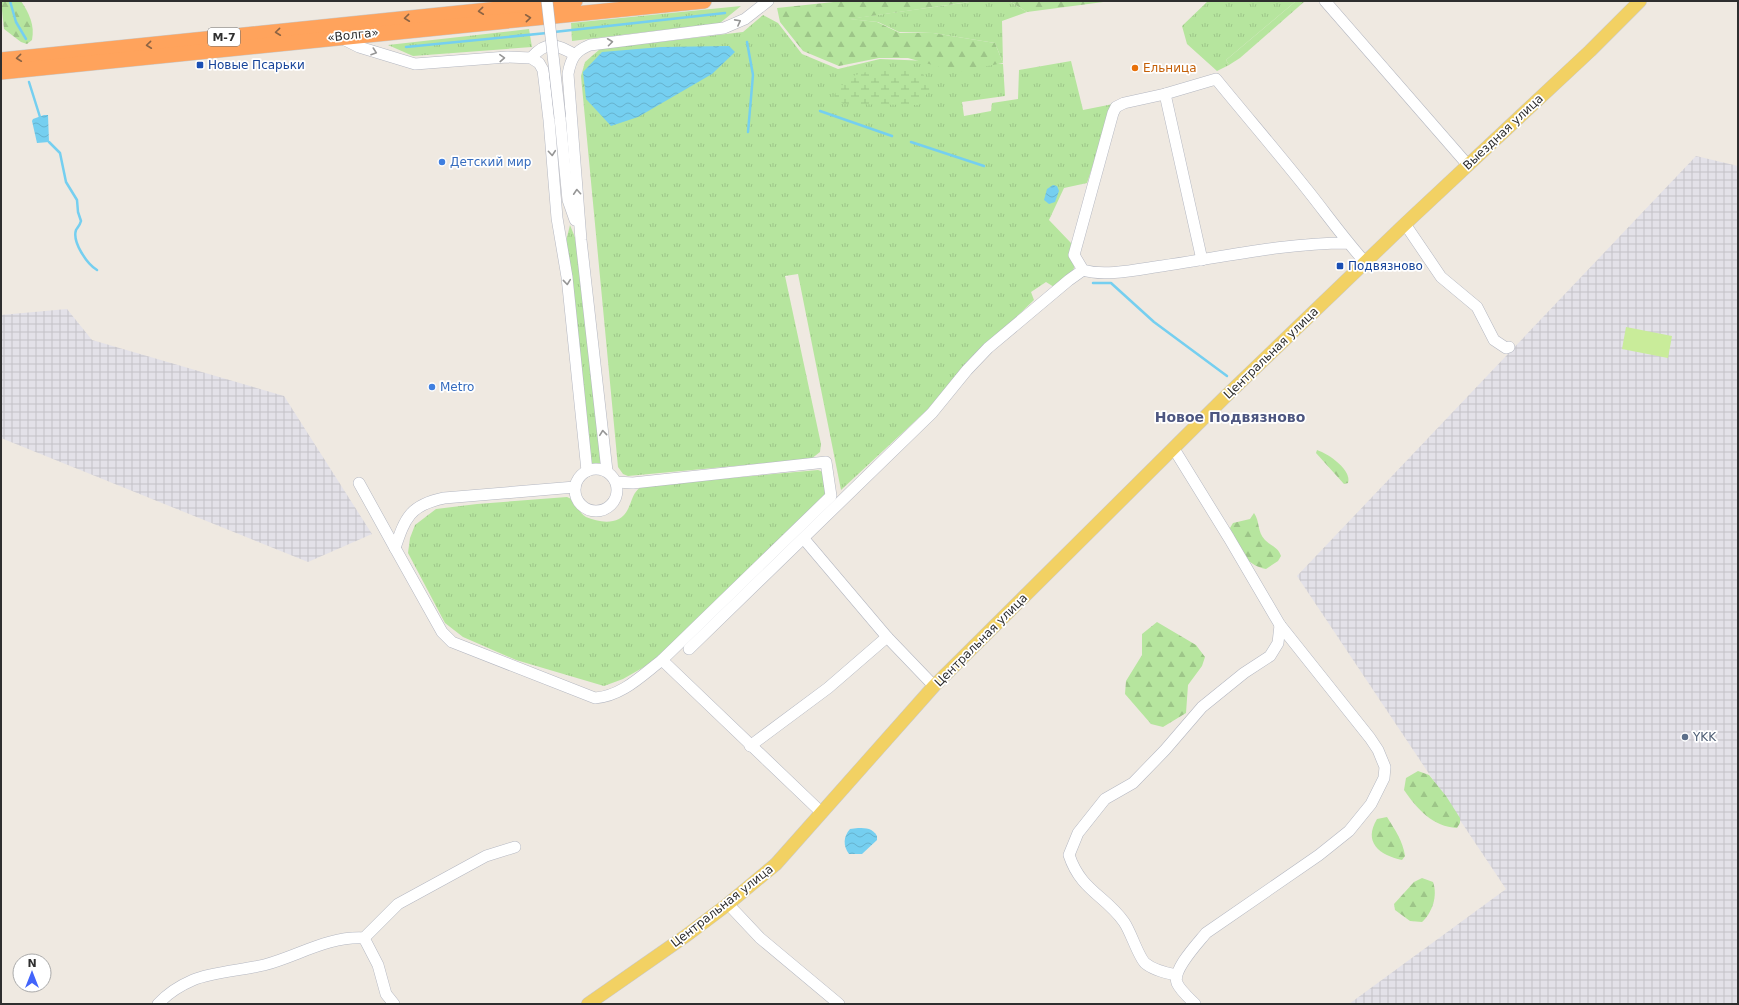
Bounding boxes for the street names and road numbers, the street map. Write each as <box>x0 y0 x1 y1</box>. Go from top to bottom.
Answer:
street label: «Волга» <box>327 25 379 45</box>
road number: М-7 <box>208 28 240 46</box>
street label: Выездная улица <box>1460 91 1546 173</box>
street label: Центральная улица <box>1221 304 1321 402</box>
street label: Центральная улица <box>932 591 1030 689</box>
street label: Центральная улица <box>668 862 776 950</box>

